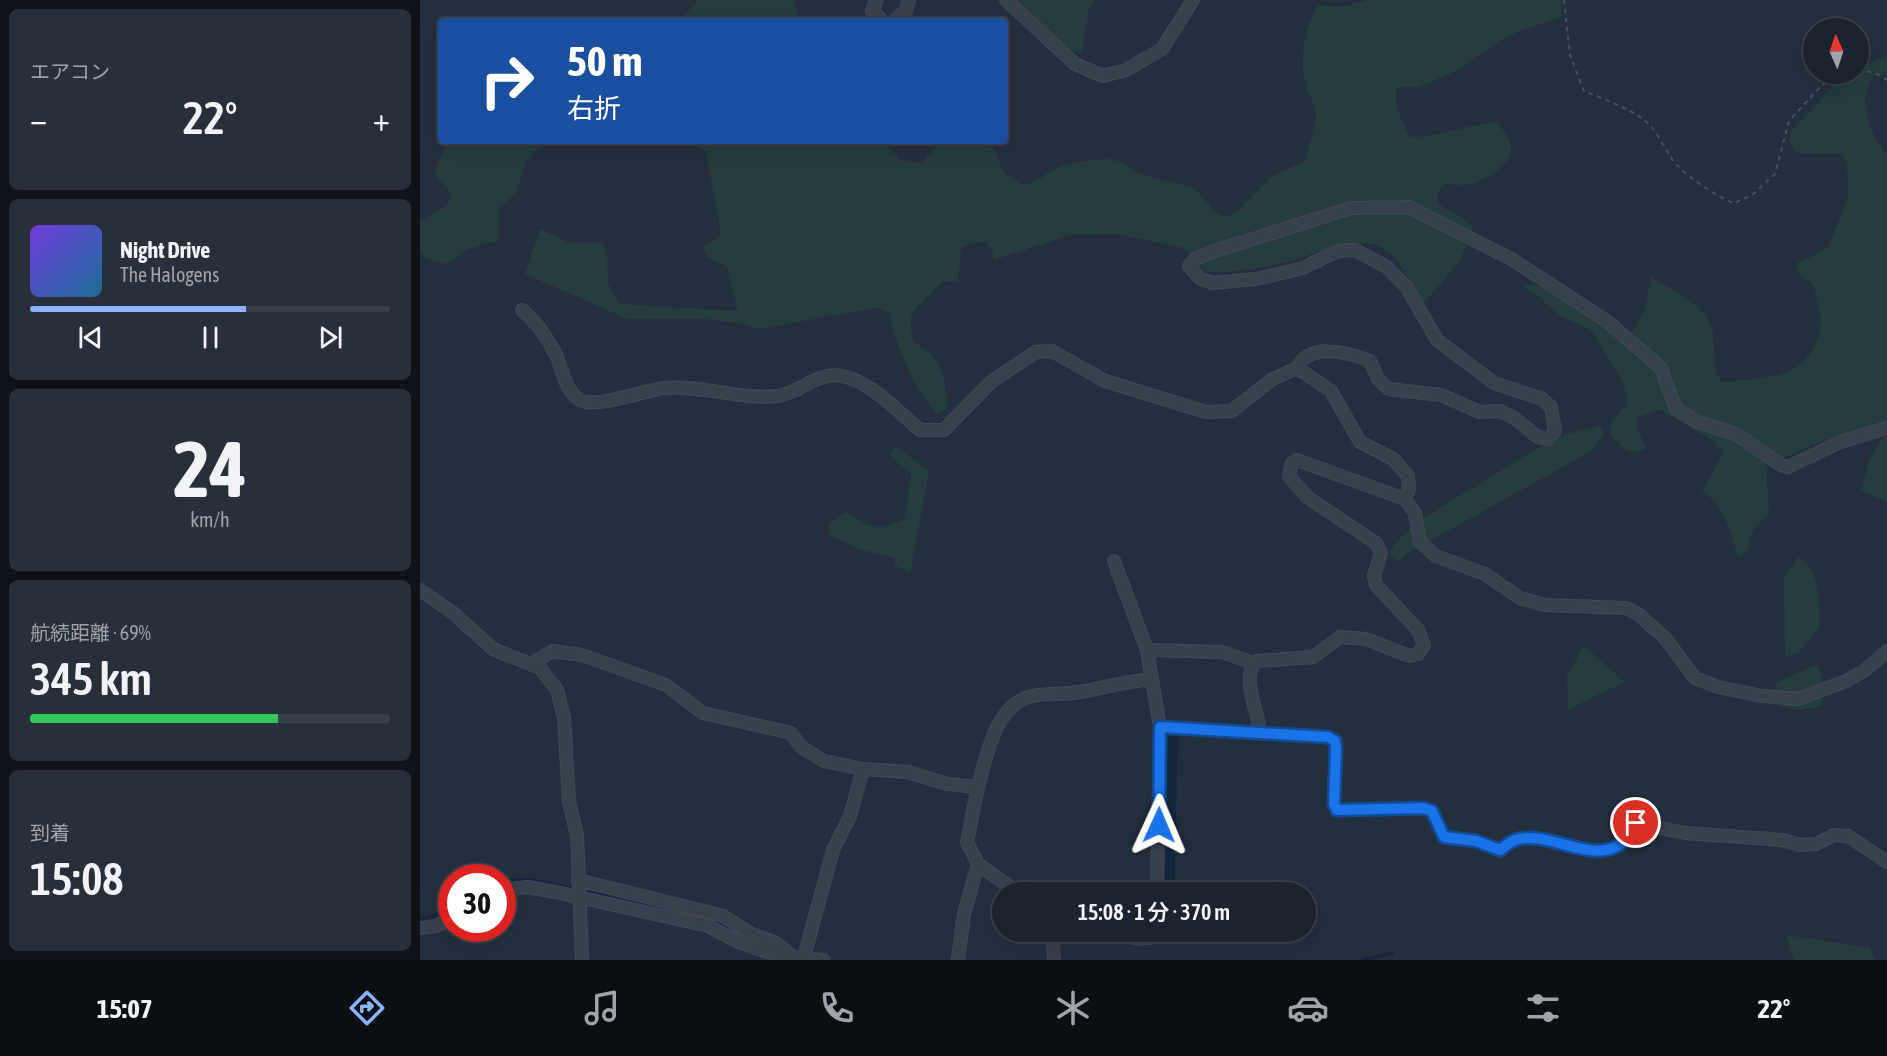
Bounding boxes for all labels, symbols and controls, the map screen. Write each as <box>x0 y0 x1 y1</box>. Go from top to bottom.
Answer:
north arrow <box>1803 18 1869 84</box>
map controls <box>1803 18 1869 84</box>
text: 50 m <box>567 37 642 85</box>
icon: right <box>468 42 546 120</box>
text: エアコン <box>30 60 110 83</box>
text: 22° <box>183 92 237 144</box>
text: 右折 <box>567 93 621 124</box>
text: − <box>30 100 47 138</box>
text: + <box>373 100 390 138</box>
text: Night Drive <box>120 237 210 263</box>
text: The Halogens <box>120 263 219 286</box>
icon: previous <box>74 321 107 354</box>
icon: pause <box>194 321 227 354</box>
icon: next <box>314 321 347 354</box>
text: 24 <box>173 424 247 514</box>
text: km/h <box>190 508 230 531</box>
text: 航続距離 · 69% <box>30 621 151 644</box>
text: 345 km <box>30 653 152 705</box>
position arrow <box>1127 793 1191 857</box>
pin <box>1610 797 1661 848</box>
icon: arrive <box>1619 806 1652 839</box>
text: 到着 <box>30 821 70 844</box>
text: 15:08 <box>30 853 124 905</box>
speed limit sign: 30 <box>438 864 516 942</box>
text: 15:08 · 1 分 · 370 m <box>1078 899 1230 925</box>
icon: directions <box>346 987 388 1029</box>
icon: music <box>581 987 623 1029</box>
icon: phone <box>816 987 858 1029</box>
icon: climate <box>1052 987 1094 1029</box>
icon: car <box>1287 987 1329 1029</box>
icon: filters <box>1522 987 1564 1029</box>
text: 15:07 <box>97 993 153 1024</box>
text: 22° <box>1757 993 1790 1024</box>

